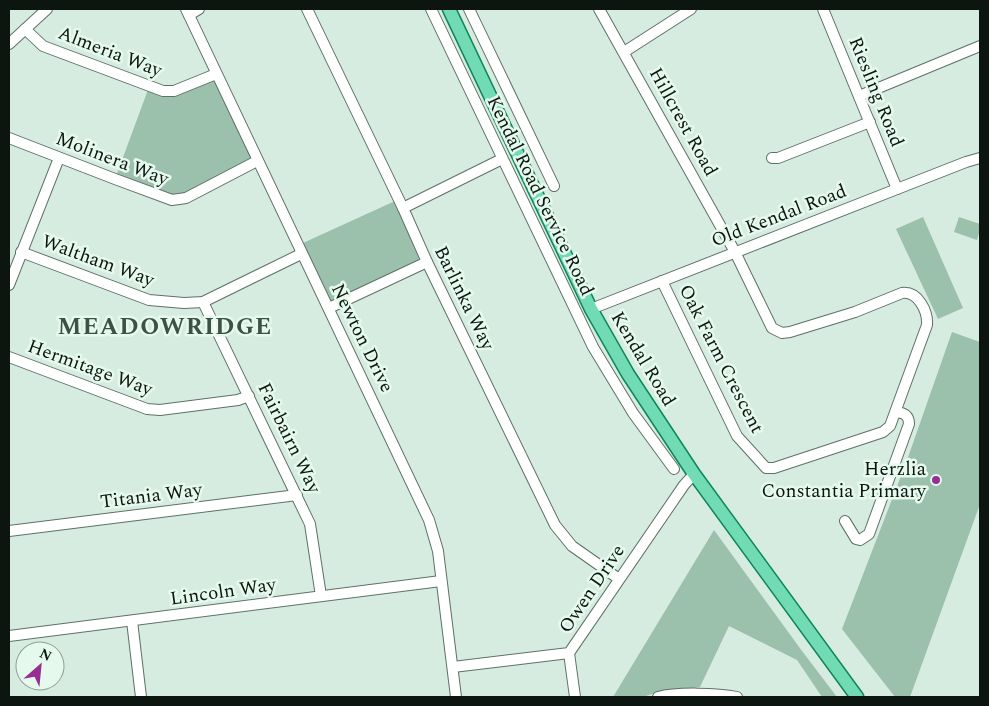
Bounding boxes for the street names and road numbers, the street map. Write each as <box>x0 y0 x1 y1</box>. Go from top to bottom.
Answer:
street label: Almeria Way <box>54 19 167 85</box>
street label: Riesling Road <box>841 33 911 151</box>
street label: Hillcrest Road <box>641 62 725 182</box>
street label: Kendal Road Service Road <box>479 91 601 301</box>
street label: Molinera Way <box>51 124 173 194</box>
street label: Old Kendal Road <box>707 177 851 255</box>
street label: Waltham Way <box>38 227 159 295</box>
street label: Barlinka Way <box>426 241 502 356</box>
street label: Newton Drive <box>323 279 401 397</box>
street label: Oak Farm Crescent <box>671 279 771 439</box>
street label: Kendal Road <box>603 306 683 412</box>
street label: Hermitage Way <box>24 332 157 404</box>
street label: Fairbairn Way <box>250 378 329 499</box>
street label: Titania Way <box>98 475 204 517</box>
street label: Owen Drive <box>552 539 632 639</box>
street label: Lincoln Way <box>168 570 279 614</box>

